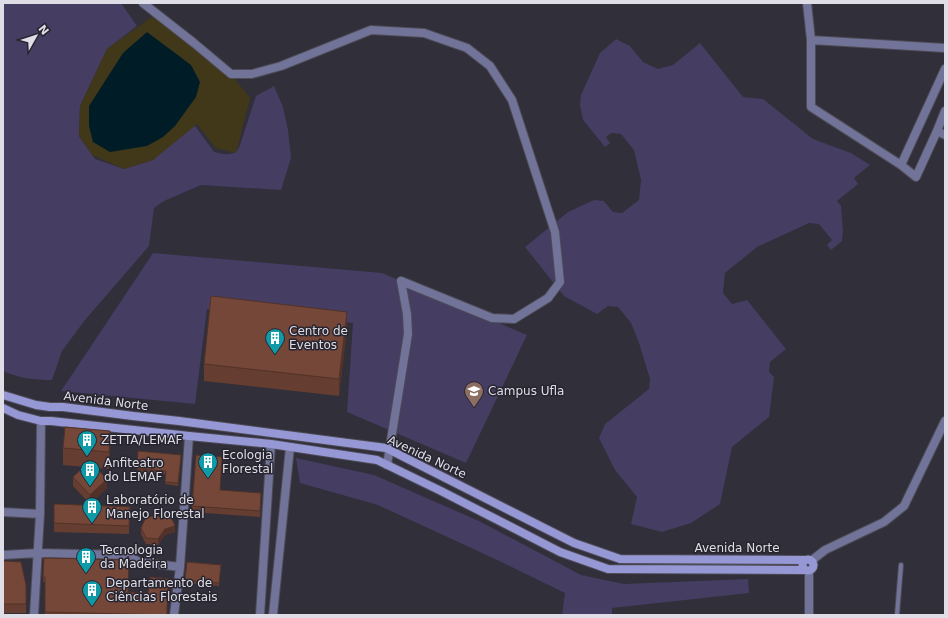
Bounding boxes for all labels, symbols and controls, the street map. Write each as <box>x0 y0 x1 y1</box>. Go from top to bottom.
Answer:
north arrow <box>16 16 56 56</box>
text: N <box>35 22 51 38</box>
place label: Centro de Eventos <box>289 324 348 352</box>
building icon: Centro de Eventos <box>264 327 286 355</box>
school or university icon: Campus Ufla <box>463 380 485 408</box>
place label: Campus Ufla <box>488 384 564 398</box>
street label: Avenida Norte <box>63 389 149 413</box>
building icon: ZETTA/LEMAF <box>76 429 98 457</box>
place label: ZETTA/LEMAF <box>101 433 182 447</box>
street label: Avenida Norte <box>385 433 469 481</box>
place label: Ecologia Florestal <box>222 448 273 476</box>
building icon: Ecologia Florestal <box>197 451 219 479</box>
place label: Anfiteatro do LEMAF <box>104 456 164 484</box>
building icon: Anfiteatro do LEMAF <box>79 459 101 487</box>
place label: Laboratório de Manejo Florestal <box>106 493 204 521</box>
building icon: Laboratório de Manejo Florestal <box>81 496 103 524</box>
street label: Avenida Norte <box>694 541 780 555</box>
place label: Tecnologia da Madeira <box>99 543 167 571</box>
building icon: Tecnologia da Madeira <box>75 546 97 574</box>
place label: Departamento de Ciências Florestais <box>106 576 218 604</box>
building icon: Departamento de Ciências Florestais <box>81 579 103 607</box>

